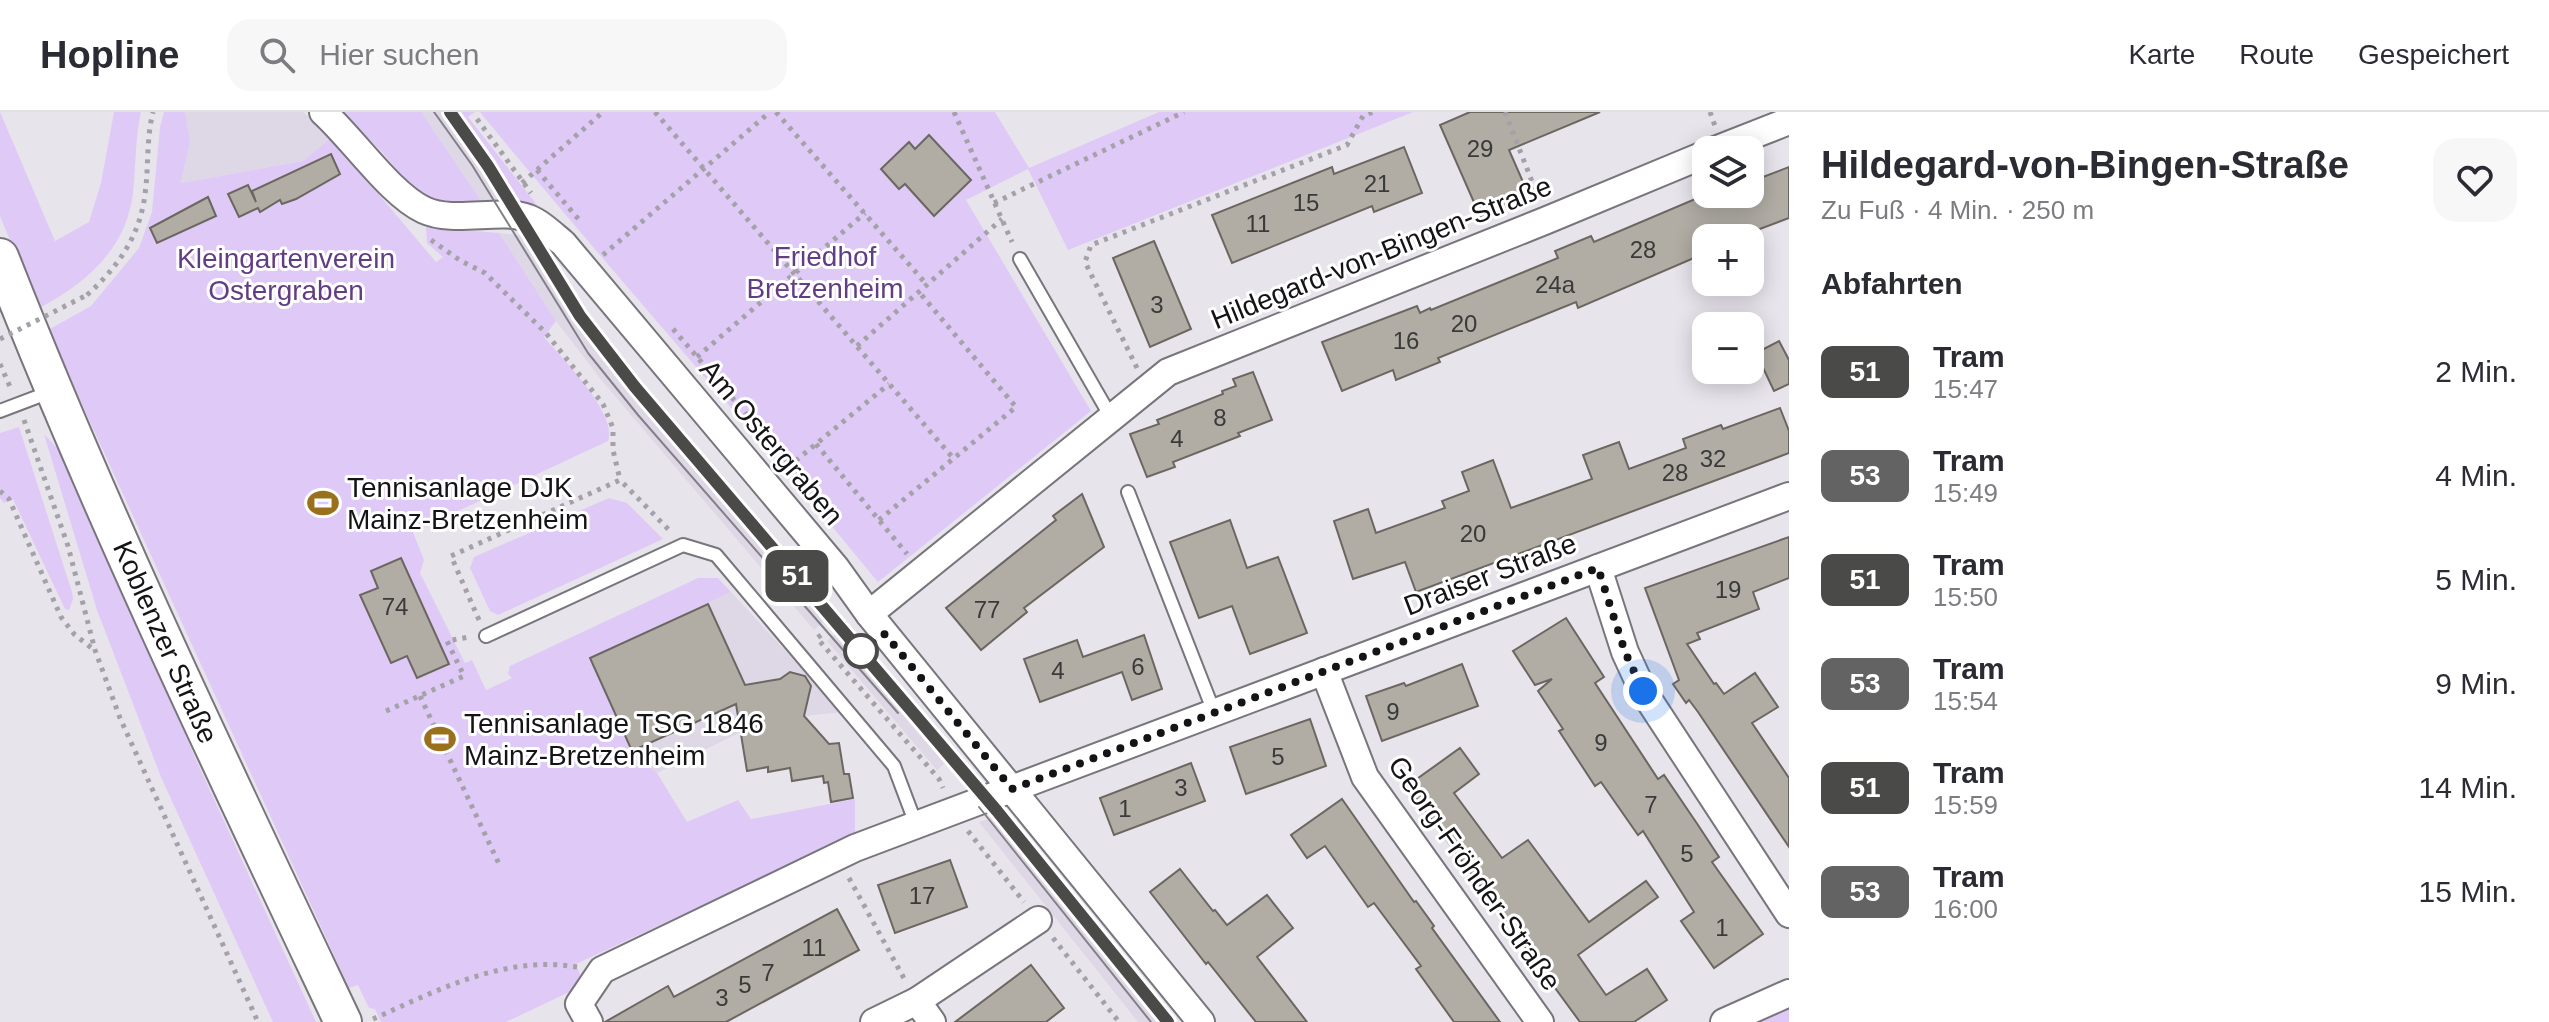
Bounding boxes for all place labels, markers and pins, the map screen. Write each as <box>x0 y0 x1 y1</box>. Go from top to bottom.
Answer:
place label: Tennisanlage DJK Mainz-Bretzenheim <box>347 472 588 535</box>
sports icon: Tennisanlage DJK Mainz-Bretzenheim <box>306 486 340 520</box>
unlabelled marker <box>844 634 878 668</box>
place label: Tennisanlage TSG 1846 Mainz-Bretzenheim <box>464 708 764 771</box>
sports icon: Tennisanlage TSG 1846 Mainz-Bretzenheim <box>423 722 457 756</box>

